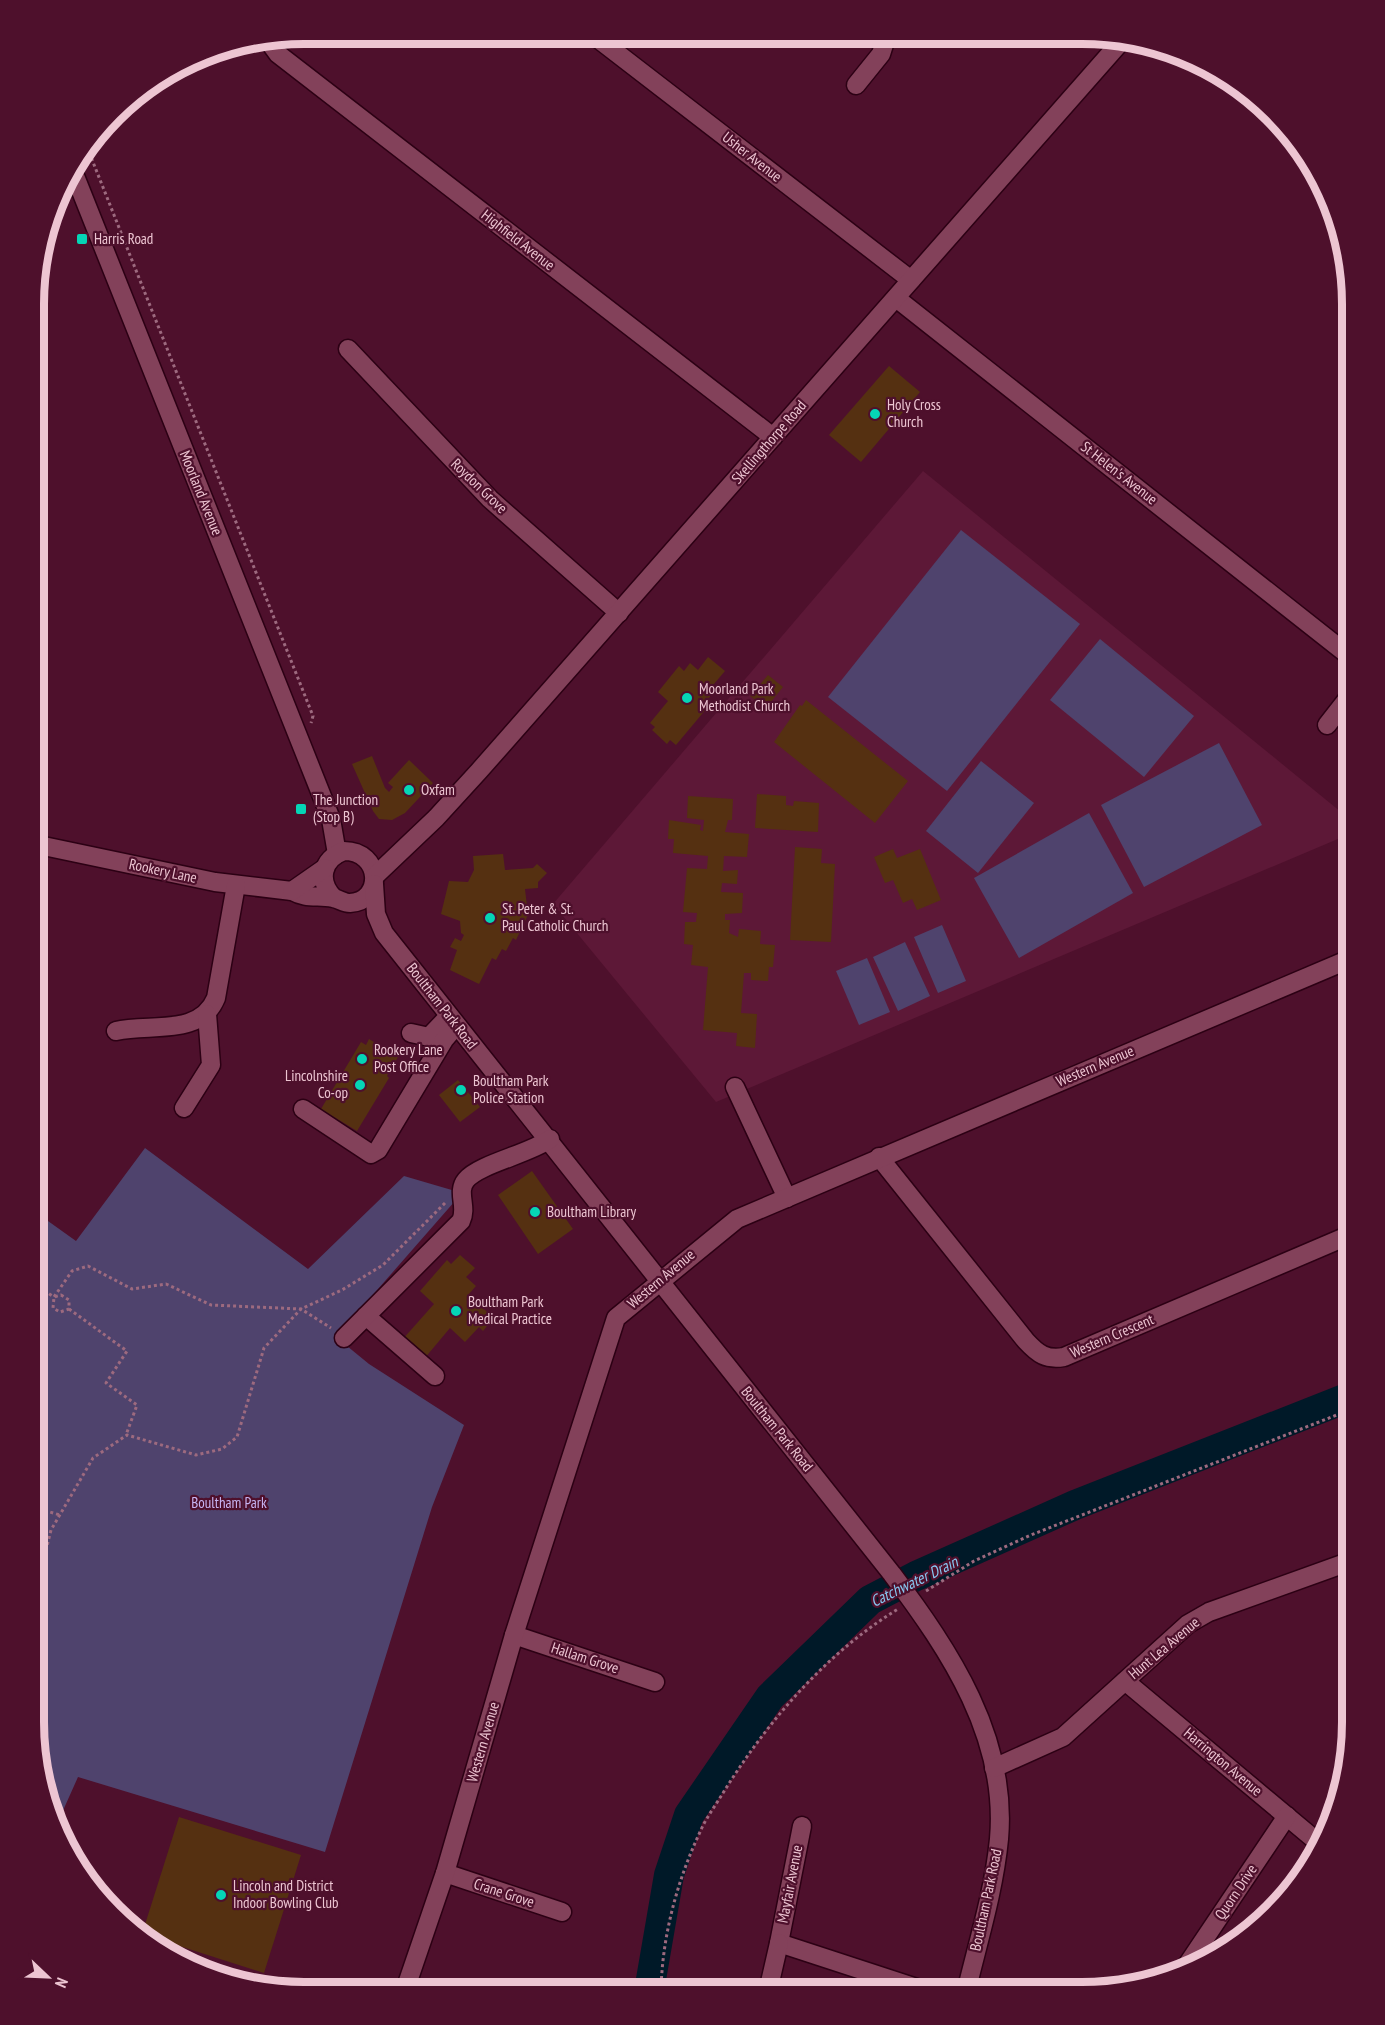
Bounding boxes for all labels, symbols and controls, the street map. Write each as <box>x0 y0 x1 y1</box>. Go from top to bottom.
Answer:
street label: Usher Avenue <box>719 127 786 186</box>
street label: Highfield Avenue <box>478 205 559 274</box>
place label: Harris Road <box>94 229 153 248</box>
marker: Harris Road <box>75 232 89 246</box>
place label: Holy Cross Church <box>887 395 941 431</box>
street label: Skellingthorpe Road <box>727 396 810 487</box>
marker: Holy Cross Church <box>868 407 882 421</box>
street label: St Helen's Avenue <box>1077 437 1161 508</box>
street label: Moorland Avenue <box>176 448 227 538</box>
street label: Roydon Grove <box>447 454 512 517</box>
place label: Moorland Park Methodist Church <box>699 679 790 715</box>
marker: Moorland Park Methodist Church <box>680 691 694 705</box>
place label: Oxfam <box>421 780 455 799</box>
marker: Oxfam <box>402 783 416 797</box>
place label: The Junction (Stop B) <box>313 790 378 826</box>
marker: The Junction (Stop B) <box>294 802 308 816</box>
street label: Rookery Lane <box>128 854 199 887</box>
place label: St. Peter & St. Paul Catholic Church <box>502 899 608 935</box>
marker: St. Peter & St. Paul Catholic Church <box>483 911 497 925</box>
street label: Boultham Park Road <box>403 959 482 1052</box>
place label: Rookery Lane Post Office <box>374 1040 443 1076</box>
street label: Western Avenue <box>1053 1041 1136 1090</box>
marker: Rookery Lane Post Office <box>355 1052 369 1066</box>
place label: Lincolnshire Co-op <box>285 1066 348 1102</box>
place label: Boultham Park Police Station <box>473 1071 549 1107</box>
marker: Lincolnshire Co-op <box>353 1078 367 1092</box>
marker: Boultham Park Police Station <box>454 1083 468 1097</box>
place label: Boultham Library <box>547 1202 636 1221</box>
marker: Boultham Library <box>528 1205 542 1219</box>
street label: Western Avenue <box>623 1245 698 1312</box>
place label: Boultham Park Medical Practice <box>468 1292 552 1328</box>
marker: Boultham Park Medical Practice <box>449 1304 463 1318</box>
street label: Western Crescent <box>1067 1309 1156 1362</box>
street label: Boultham Park Road <box>737 1382 817 1475</box>
park label: Boultham Park <box>191 1493 267 1512</box>
water label: Catchwater Drain <box>867 1551 962 1611</box>
street label: Hunt Lea Avenue <box>1124 1612 1203 1683</box>
street label: Hallam Grove <box>549 1638 621 1677</box>
street label: Western Avenue <box>462 1700 503 1784</box>
street label: Harrington Avenue <box>1180 1723 1266 1800</box>
street label: Mayfair Avenue <box>773 1843 806 1925</box>
street label: Boultham Park Road <box>965 1847 1006 1953</box>
street label: Quorn Drive <box>1210 1861 1261 1923</box>
street label: Crane Grove <box>471 1874 537 1911</box>
place label: Lincoln and District Indoor Bowling Club <box>233 1876 338 1912</box>
marker: Lincoln and District Indoor Bowling Club <box>214 1888 228 1902</box>
north arrow <box>18 1947 78 2007</box>
text: N <box>51 1975 73 1991</box>

